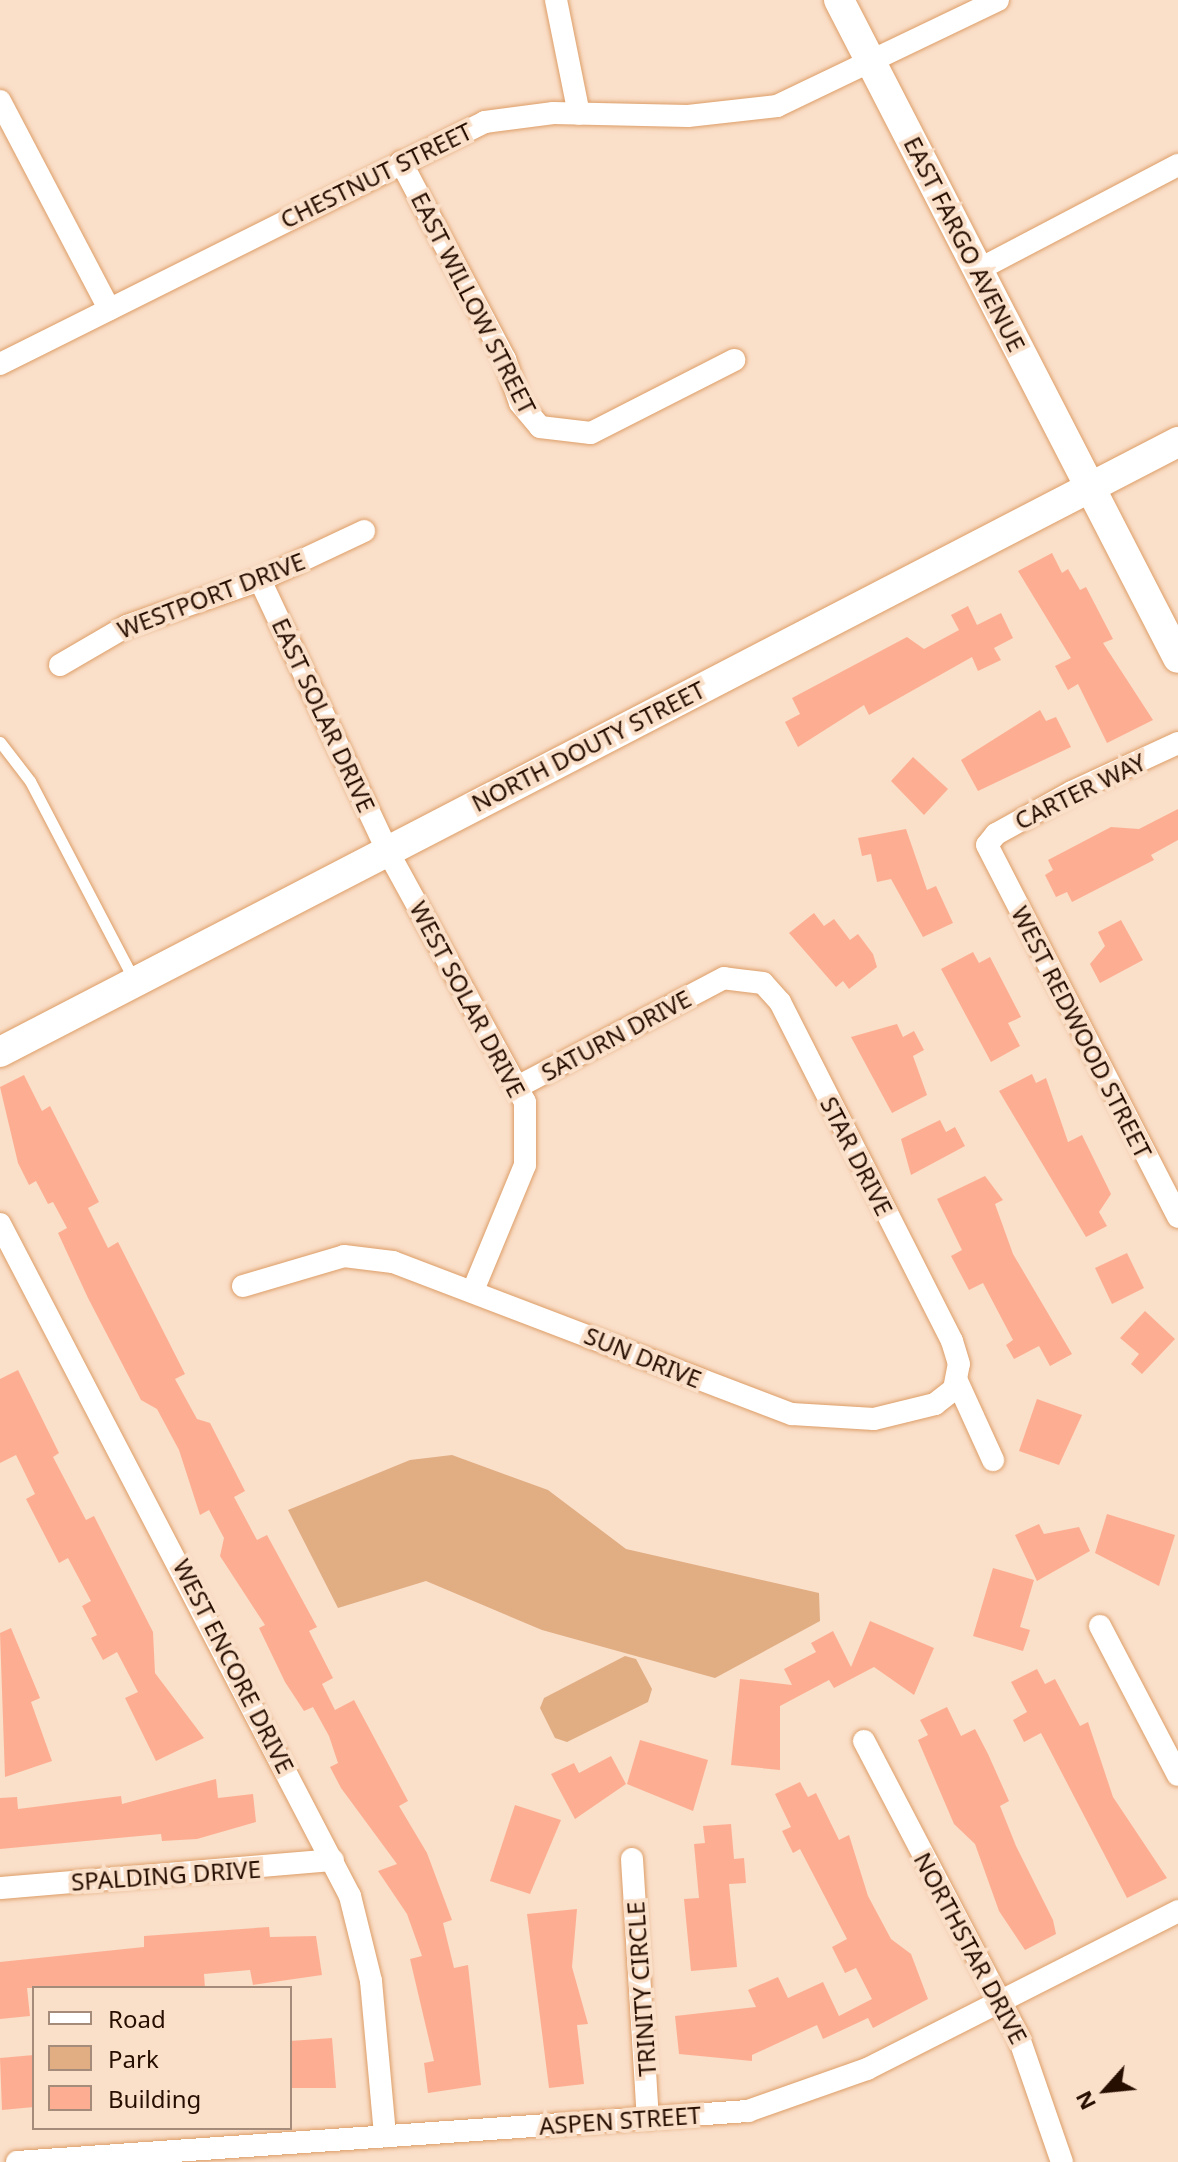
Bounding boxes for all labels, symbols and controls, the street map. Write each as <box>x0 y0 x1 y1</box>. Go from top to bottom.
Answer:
street label: CHESTNUT STREET <box>275 116 477 234</box>
street label: EAST FARGO AVENUE <box>898 132 1032 356</box>
street label: EAST WILLOW STREET <box>406 187 542 419</box>
street label: WESTPORT DRIVE <box>113 546 309 644</box>
street label: EAST SOLAR DRIVE <box>266 613 382 817</box>
street label: NORTH DOUTY STREET <box>467 675 709 817</box>
street label: CARTER WAY <box>1010 747 1150 835</box>
street label: WEST SOLAR DRIVE <box>404 896 532 1102</box>
street label: WEST REDWOOD STREET <box>1006 901 1158 1163</box>
street label: SATURN DRIVE <box>536 983 696 1087</box>
street label: STAR DRIVE <box>815 1092 899 1220</box>
street label: SUN DRIVE <box>580 1321 706 1393</box>
street label: WEST ENCORE DRIVE <box>168 1554 300 1778</box>
street label: NORTHSTAR DRIVE <box>908 1847 1034 2049</box>
street label: SPALDING DRIVE <box>70 1854 262 1896</box>
street label: TRINITY CIRCLE <box>621 1901 661 2077</box>
legend <box>32 1986 292 2130</box>
text: Road <box>108 2002 166 2035</box>
text: Park <box>108 2042 159 2075</box>
north arrow <box>1066 2050 1146 2130</box>
text: Building <box>108 2082 201 2115</box>
text: N <box>1067 2086 1102 2116</box>
street label: ASPEN STREET <box>538 2100 702 2140</box>

